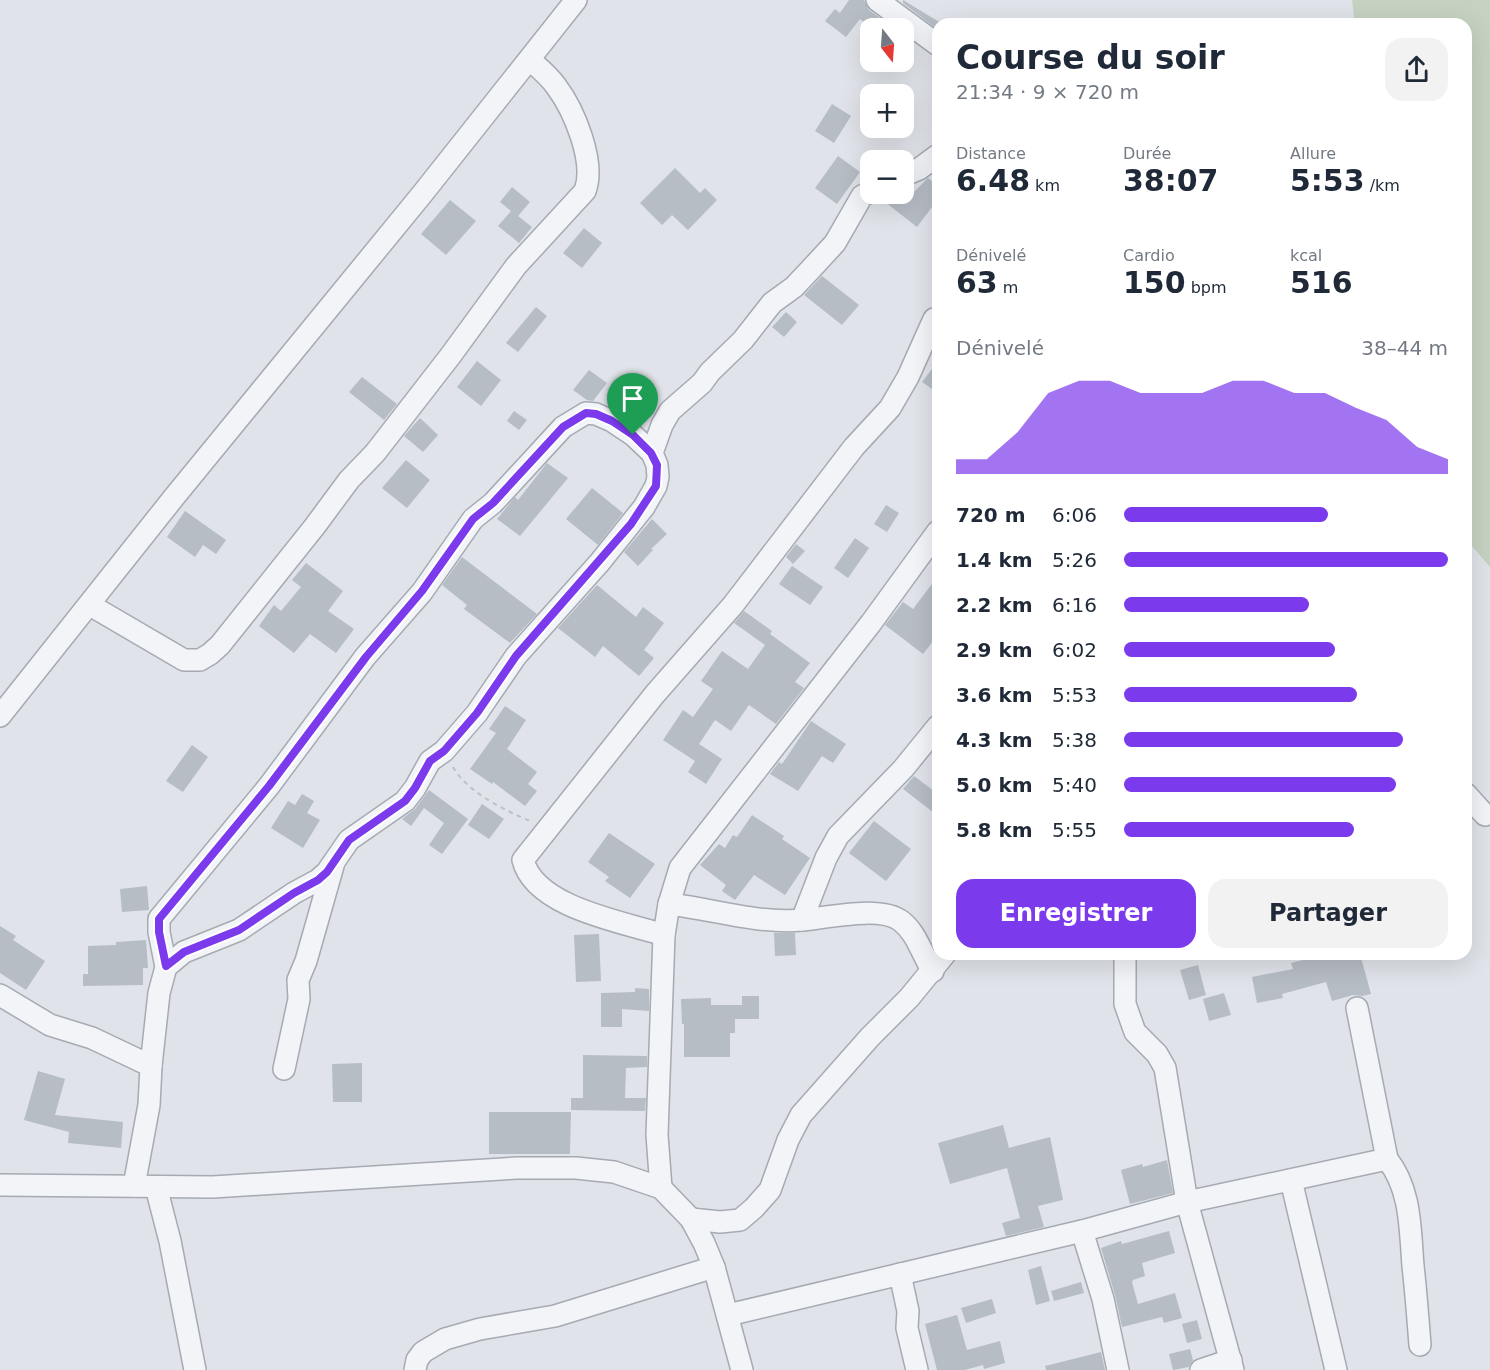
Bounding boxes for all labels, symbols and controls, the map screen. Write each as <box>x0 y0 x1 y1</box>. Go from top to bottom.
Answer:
north arrow <box>860 18 914 72</box>
map controls <box>860 18 914 204</box>
text: Course du soir <box>956 38 1225 77</box>
button: share <box>1385 38 1448 101</box>
text: 21:34 · 9 × 720 m <box>956 80 1139 104</box>
button: + <box>860 84 914 138</box>
text: Distance <box>956 144 1026 163</box>
text: Durée <box>1123 144 1171 163</box>
text: Allure <box>1290 144 1336 163</box>
button: − <box>860 150 914 204</box>
text: 6.48 <box>956 163 1030 198</box>
text: 38:07 <box>1123 163 1219 198</box>
text: 5:53 <box>1290 163 1365 198</box>
text: km <box>1030 176 1060 195</box>
text: /km <box>1365 176 1400 195</box>
text: Dénivelé <box>956 246 1026 265</box>
text: Cardio <box>1123 246 1175 265</box>
text: kcal <box>1290 246 1322 265</box>
text: 63 <box>956 265 998 300</box>
text: 150 <box>1123 265 1186 300</box>
text: 516 <box>1290 265 1353 300</box>
text: m <box>998 278 1018 297</box>
text: bpm <box>1186 278 1227 297</box>
text: Dénivelé <box>956 336 1044 360</box>
text: 38–44 m <box>1361 336 1448 360</box>
pin <box>607 373 658 435</box>
icon: arrive <box>616 382 649 415</box>
text: 720 m <box>956 503 1026 527</box>
text: 6:06 <box>1052 503 1097 527</box>
text: 1.4 km <box>956 548 1033 572</box>
text: 5:26 <box>1052 548 1097 572</box>
text: 2.2 km <box>956 593 1033 617</box>
text: 6:16 <box>1052 593 1097 617</box>
text: 2.9 km <box>956 638 1033 662</box>
text: 6:02 <box>1052 638 1097 662</box>
text: 3.6 km <box>956 683 1033 707</box>
text: 5:53 <box>1052 683 1097 707</box>
text: 4.3 km <box>956 728 1033 752</box>
text: 5:38 <box>1052 728 1097 752</box>
text: 5.0 km <box>956 773 1033 797</box>
text: 5:40 <box>1052 773 1097 797</box>
text: 5.8 km <box>956 818 1033 842</box>
text: 5:55 <box>1052 818 1097 842</box>
button: Enregistrer <box>956 879 1196 948</box>
button: Partager <box>1208 879 1448 948</box>

